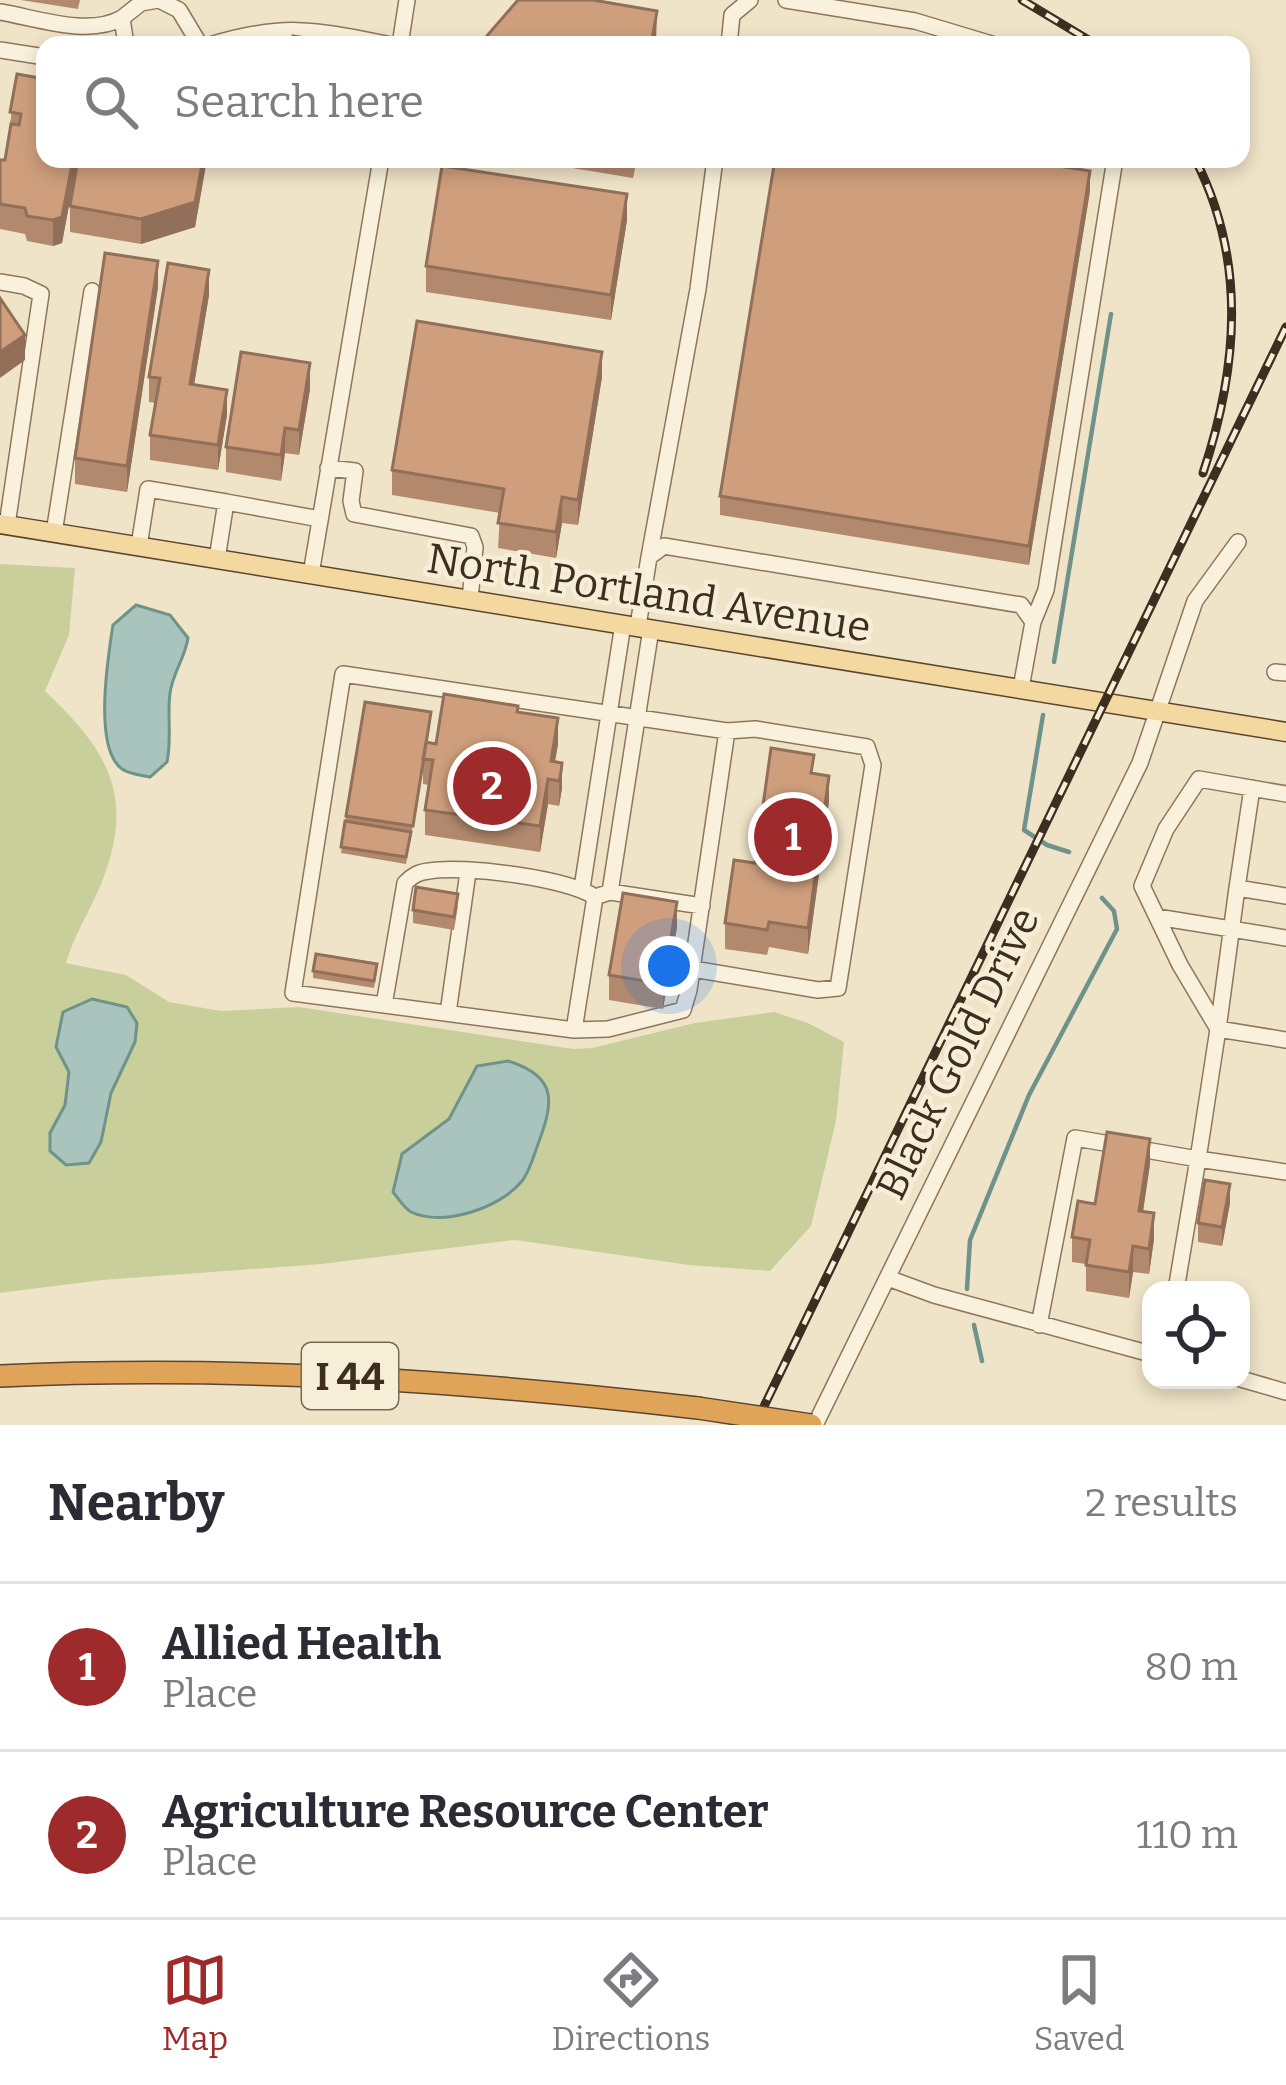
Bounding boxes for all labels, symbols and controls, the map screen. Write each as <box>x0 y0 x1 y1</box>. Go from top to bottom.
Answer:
search box <box>36 36 1250 168</box>
icon: search <box>78 69 144 135</box>
text: Search here <box>174 75 424 129</box>
street label: North Portland Avenue <box>423 533 874 653</box>
pin: 2 <box>453 741 531 831</box>
pin: 1 <box>754 792 832 882</box>
street label: Black Gold Drive <box>866 900 1050 1207</box>
your location <box>639 936 699 996</box>
map controls <box>1142 1281 1250 1389</box>
button: locate <box>1142 1281 1250 1389</box>
road number: I 44 <box>302 1343 398 1409</box>
text: Nearby <box>48 1472 224 1534</box>
text: 2 results <box>1085 1480 1238 1526</box>
text: Allied Health <box>162 1617 441 1671</box>
text: 1 <box>79 1644 95 1690</box>
text: 80 m <box>1145 1644 1238 1690</box>
text: Place <box>162 1671 257 1717</box>
text: Agriculture Resource Center <box>162 1785 769 1839</box>
text: 2 <box>76 1812 98 1858</box>
text: 110 m <box>1136 1812 1238 1858</box>
text: Place <box>162 1839 257 1885</box>
tab: Map <box>162 1947 228 2059</box>
tab: Directions <box>552 1947 710 2059</box>
tab: Saved <box>1034 1947 1124 2059</box>

